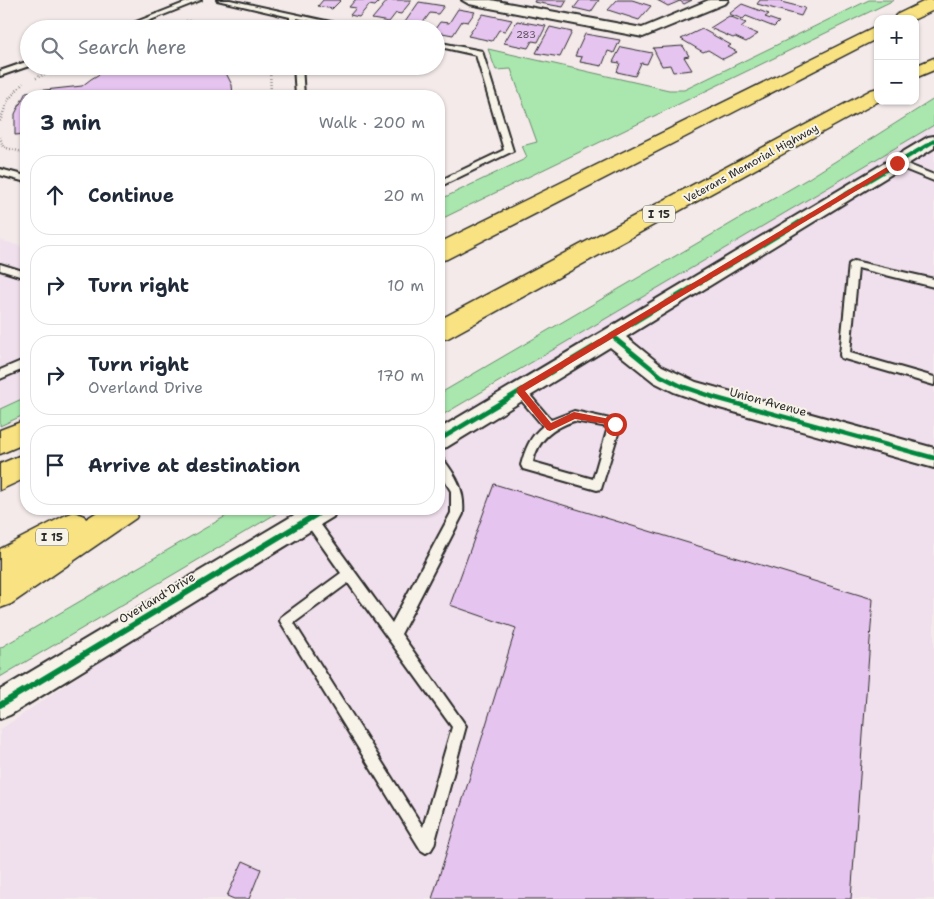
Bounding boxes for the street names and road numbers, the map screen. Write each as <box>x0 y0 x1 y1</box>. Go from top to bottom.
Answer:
street label: Veterans Memorial Highway <box>682 120 821 207</box>
road number: I 15 <box>643 205 675 222</box>
street label: Union Avenue <box>728 384 809 420</box>
road number: I 15 <box>36 528 68 546</box>
street label: Overland Drive <box>116 569 198 627</box>

